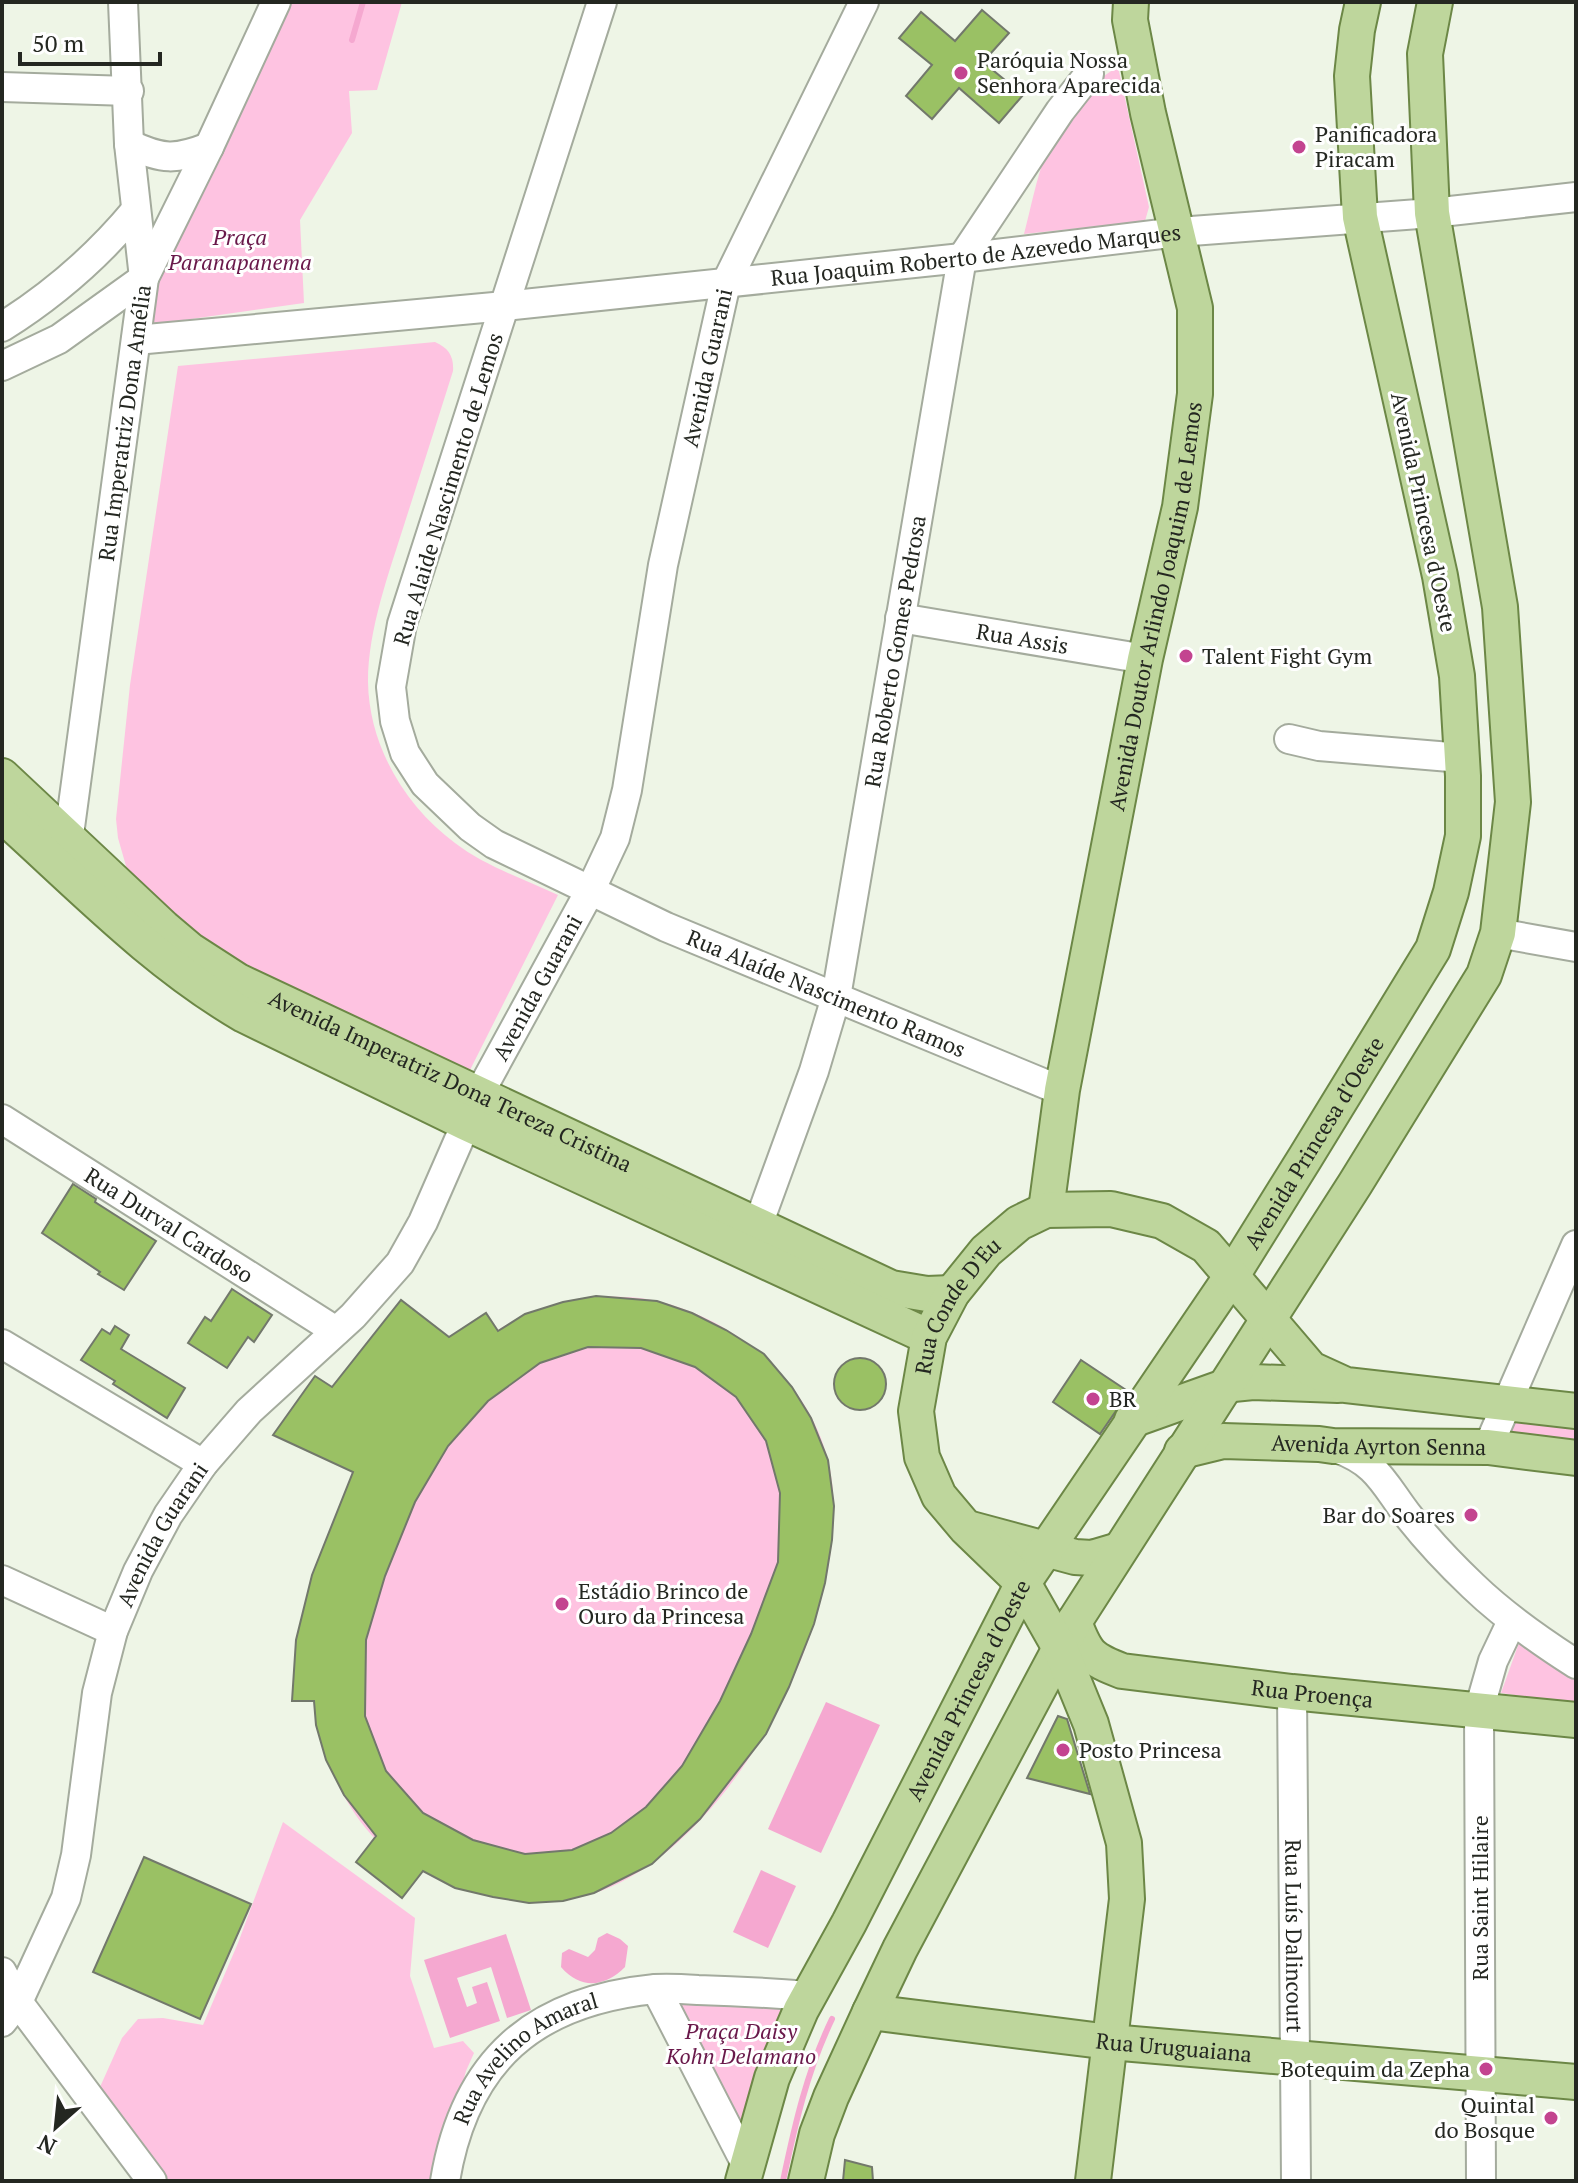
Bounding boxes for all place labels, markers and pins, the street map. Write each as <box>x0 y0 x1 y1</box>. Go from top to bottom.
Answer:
place label: Paróquia Nossa Senhora Aparecida <box>977 45 1161 99</box>
marker: Paróquia Nossa Senhora Aparecida <box>952 64 970 82</box>
place label: Panificadora Piracam <box>1315 119 1437 173</box>
marker: Panificadora Piracam <box>1290 138 1308 156</box>
place label: Talent Fight Gym <box>1202 641 1372 670</box>
marker: Talent Fight Gym <box>1177 647 1195 665</box>
place label: BR <box>1109 1384 1137 1413</box>
marker: BR <box>1084 1390 1102 1408</box>
place label: Bar do Soares <box>1323 1500 1455 1529</box>
marker: Bar do Soares <box>1462 1506 1480 1524</box>
place label: Estádio Brinco de Ouro da Princesa <box>578 1576 748 1630</box>
marker: Estádio Brinco de Ouro da Princesa <box>553 1595 571 1613</box>
place label: Posto Princesa <box>1079 1735 1222 1764</box>
marker: Posto Princesa <box>1054 1741 1072 1759</box>
place label: Botequim da Zepha <box>1281 2054 1470 2083</box>
marker: Botequim da Zepha <box>1477 2060 1495 2078</box>
place label: Quintal do Bosque <box>1434 2090 1535 2144</box>
marker: Quintal do Bosque <box>1542 2109 1560 2127</box>

